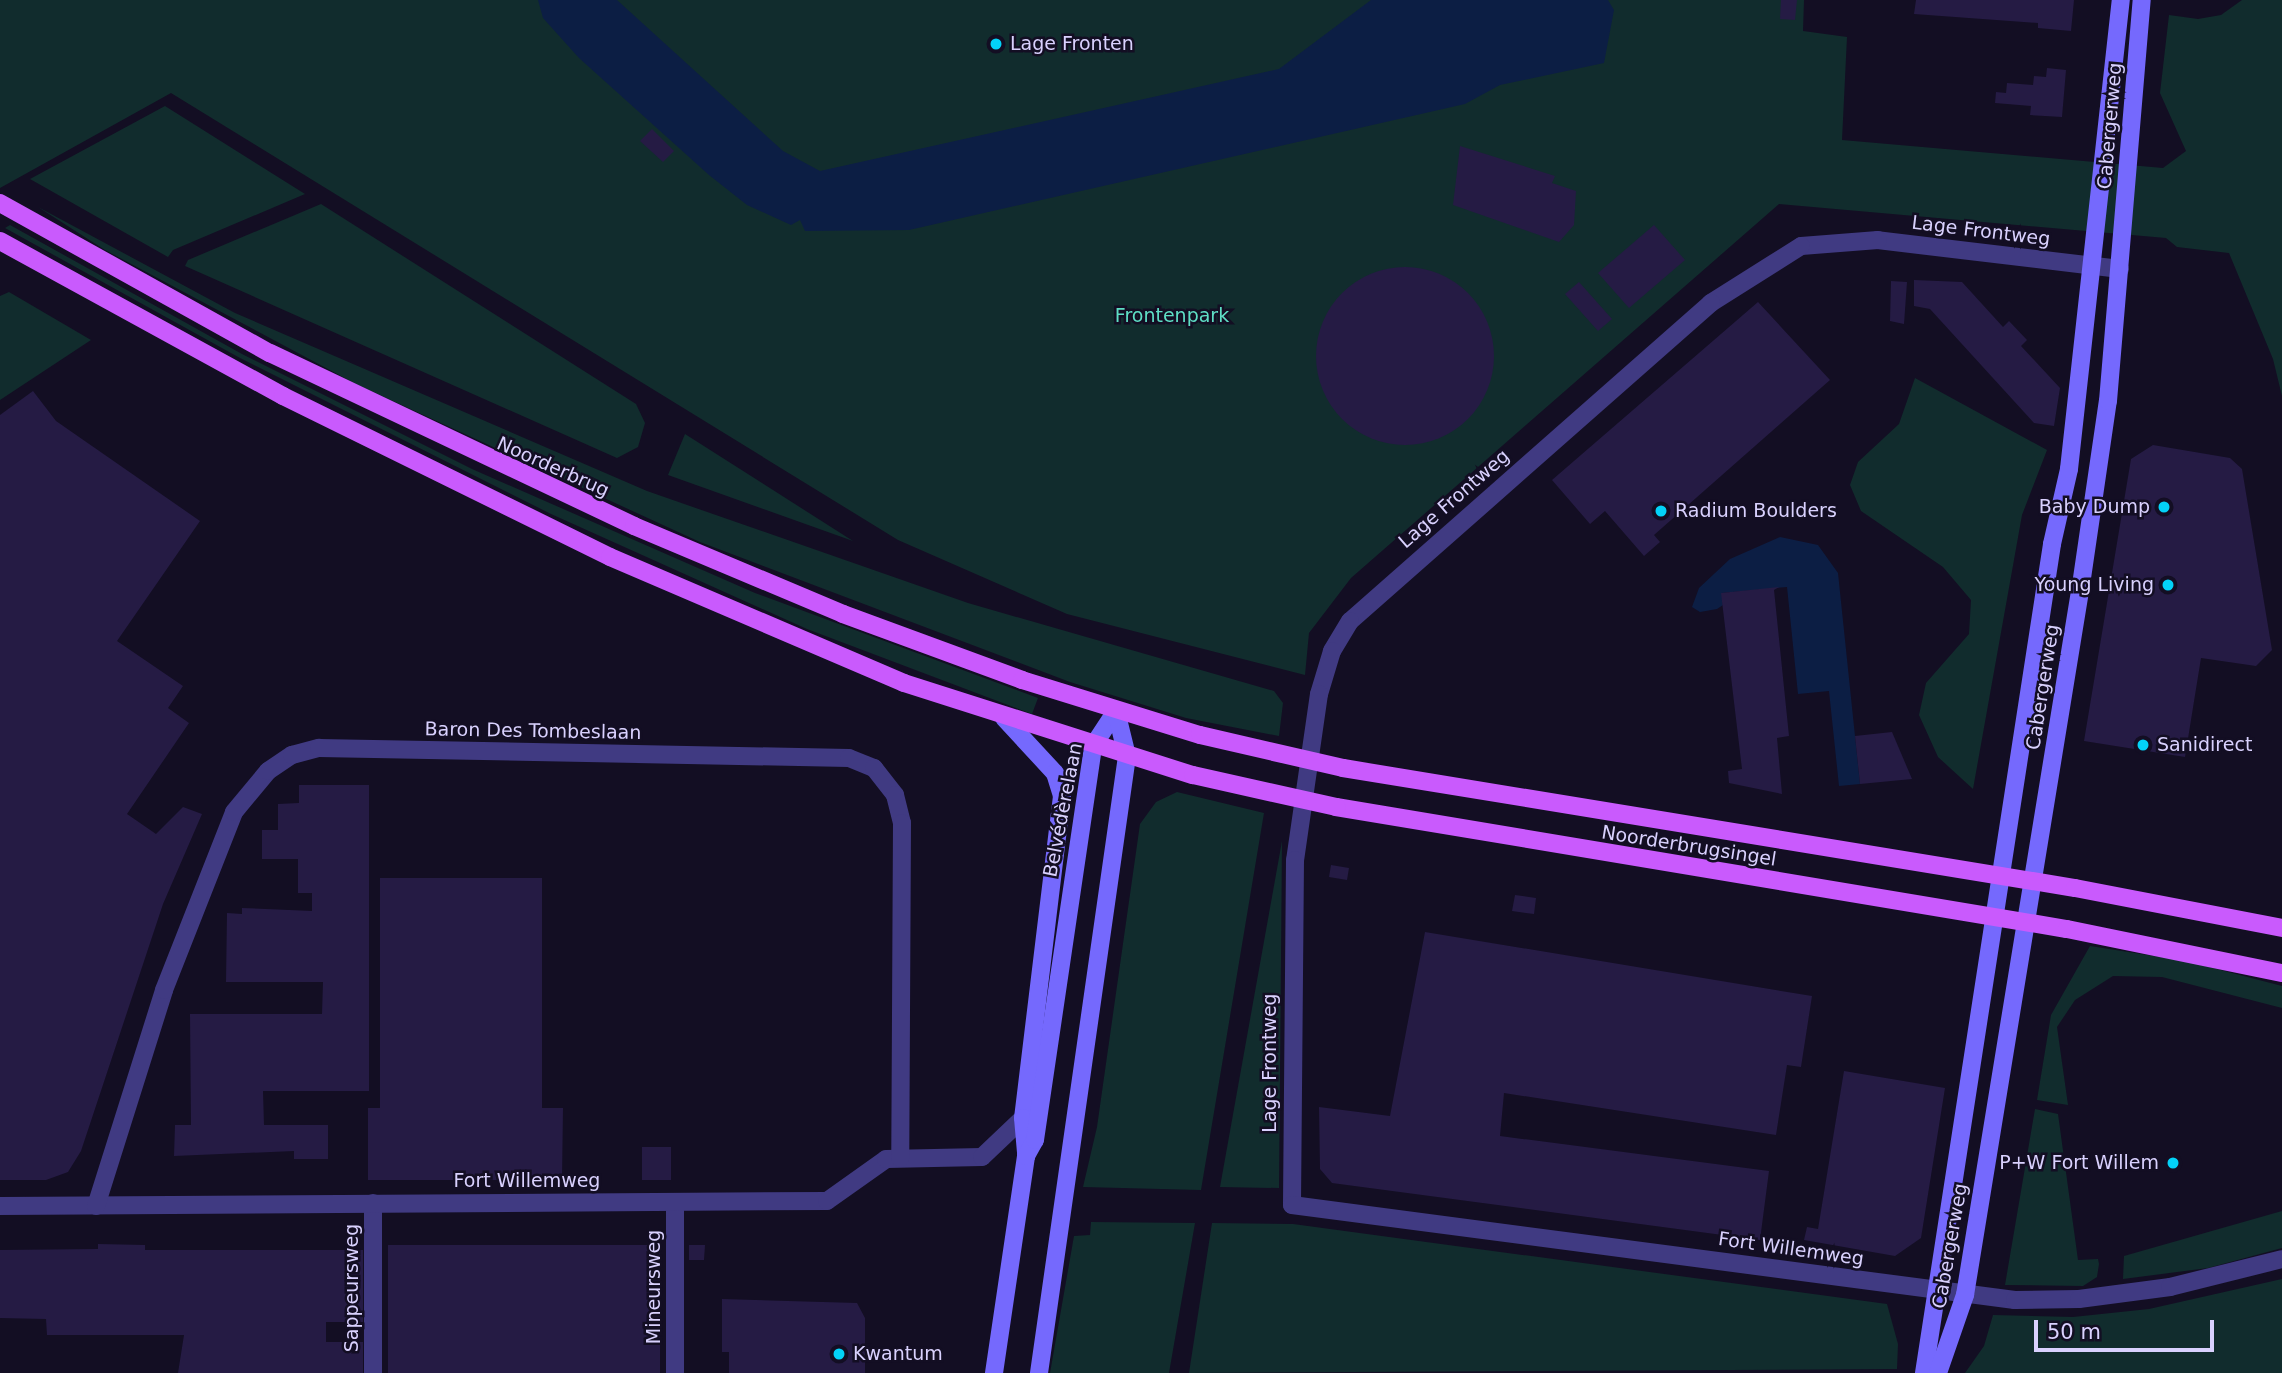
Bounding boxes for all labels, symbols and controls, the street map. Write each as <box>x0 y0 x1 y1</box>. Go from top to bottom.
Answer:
place label: Lage Fronten <box>1010 33 1134 55</box>
marker: Lage Fronten <box>988 36 1004 52</box>
street label: Cabergerweg <box>2093 62 2127 190</box>
street label: Lage Frontweg <box>1910 211 2052 251</box>
park label: Frontenpark <box>1115 305 1229 327</box>
street label: Noorderbrug <box>493 432 613 502</box>
street label: Lage Frontweg <box>1394 445 1514 553</box>
place label: Baby Dump <box>2039 496 2150 518</box>
marker: Baby Dump <box>2156 499 2172 515</box>
place label: Radium Boulders <box>1675 500 1837 522</box>
marker: Radium Boulders <box>1653 503 1669 519</box>
place label: Young Living <box>2035 574 2154 596</box>
marker: Young Living <box>2160 577 2176 593</box>
street label: Cabergerweg <box>2022 623 2064 751</box>
street label: Baron Des Tombeslaan <box>424 718 642 744</box>
place label: Sanidirect <box>2157 734 2252 756</box>
marker: Sanidirect <box>2135 737 2151 753</box>
street label: Belvédèrelaan <box>1039 741 1087 879</box>
street label: Noorderbrugsingel <box>1600 821 1778 871</box>
street label: Lage Frontweg <box>1259 993 1281 1133</box>
place label: P+W Fort Willem <box>1999 1152 2159 1174</box>
marker: P+W Fort Willem <box>2165 1155 2181 1171</box>
street label: Fort Willemweg <box>454 1170 600 1192</box>
street label: Cabergerweg <box>1928 1181 1972 1311</box>
street label: Sappeursweg <box>341 1224 363 1352</box>
street label: Fort Willemweg <box>1717 1227 1865 1271</box>
street label: Mineursweg <box>643 1230 665 1344</box>
scale bar <box>2037 1306 2217 1350</box>
text: 50 m <box>2047 1320 2101 1344</box>
place label: Kwantum <box>853 1343 943 1365</box>
marker: Kwantum <box>831 1346 847 1362</box>

